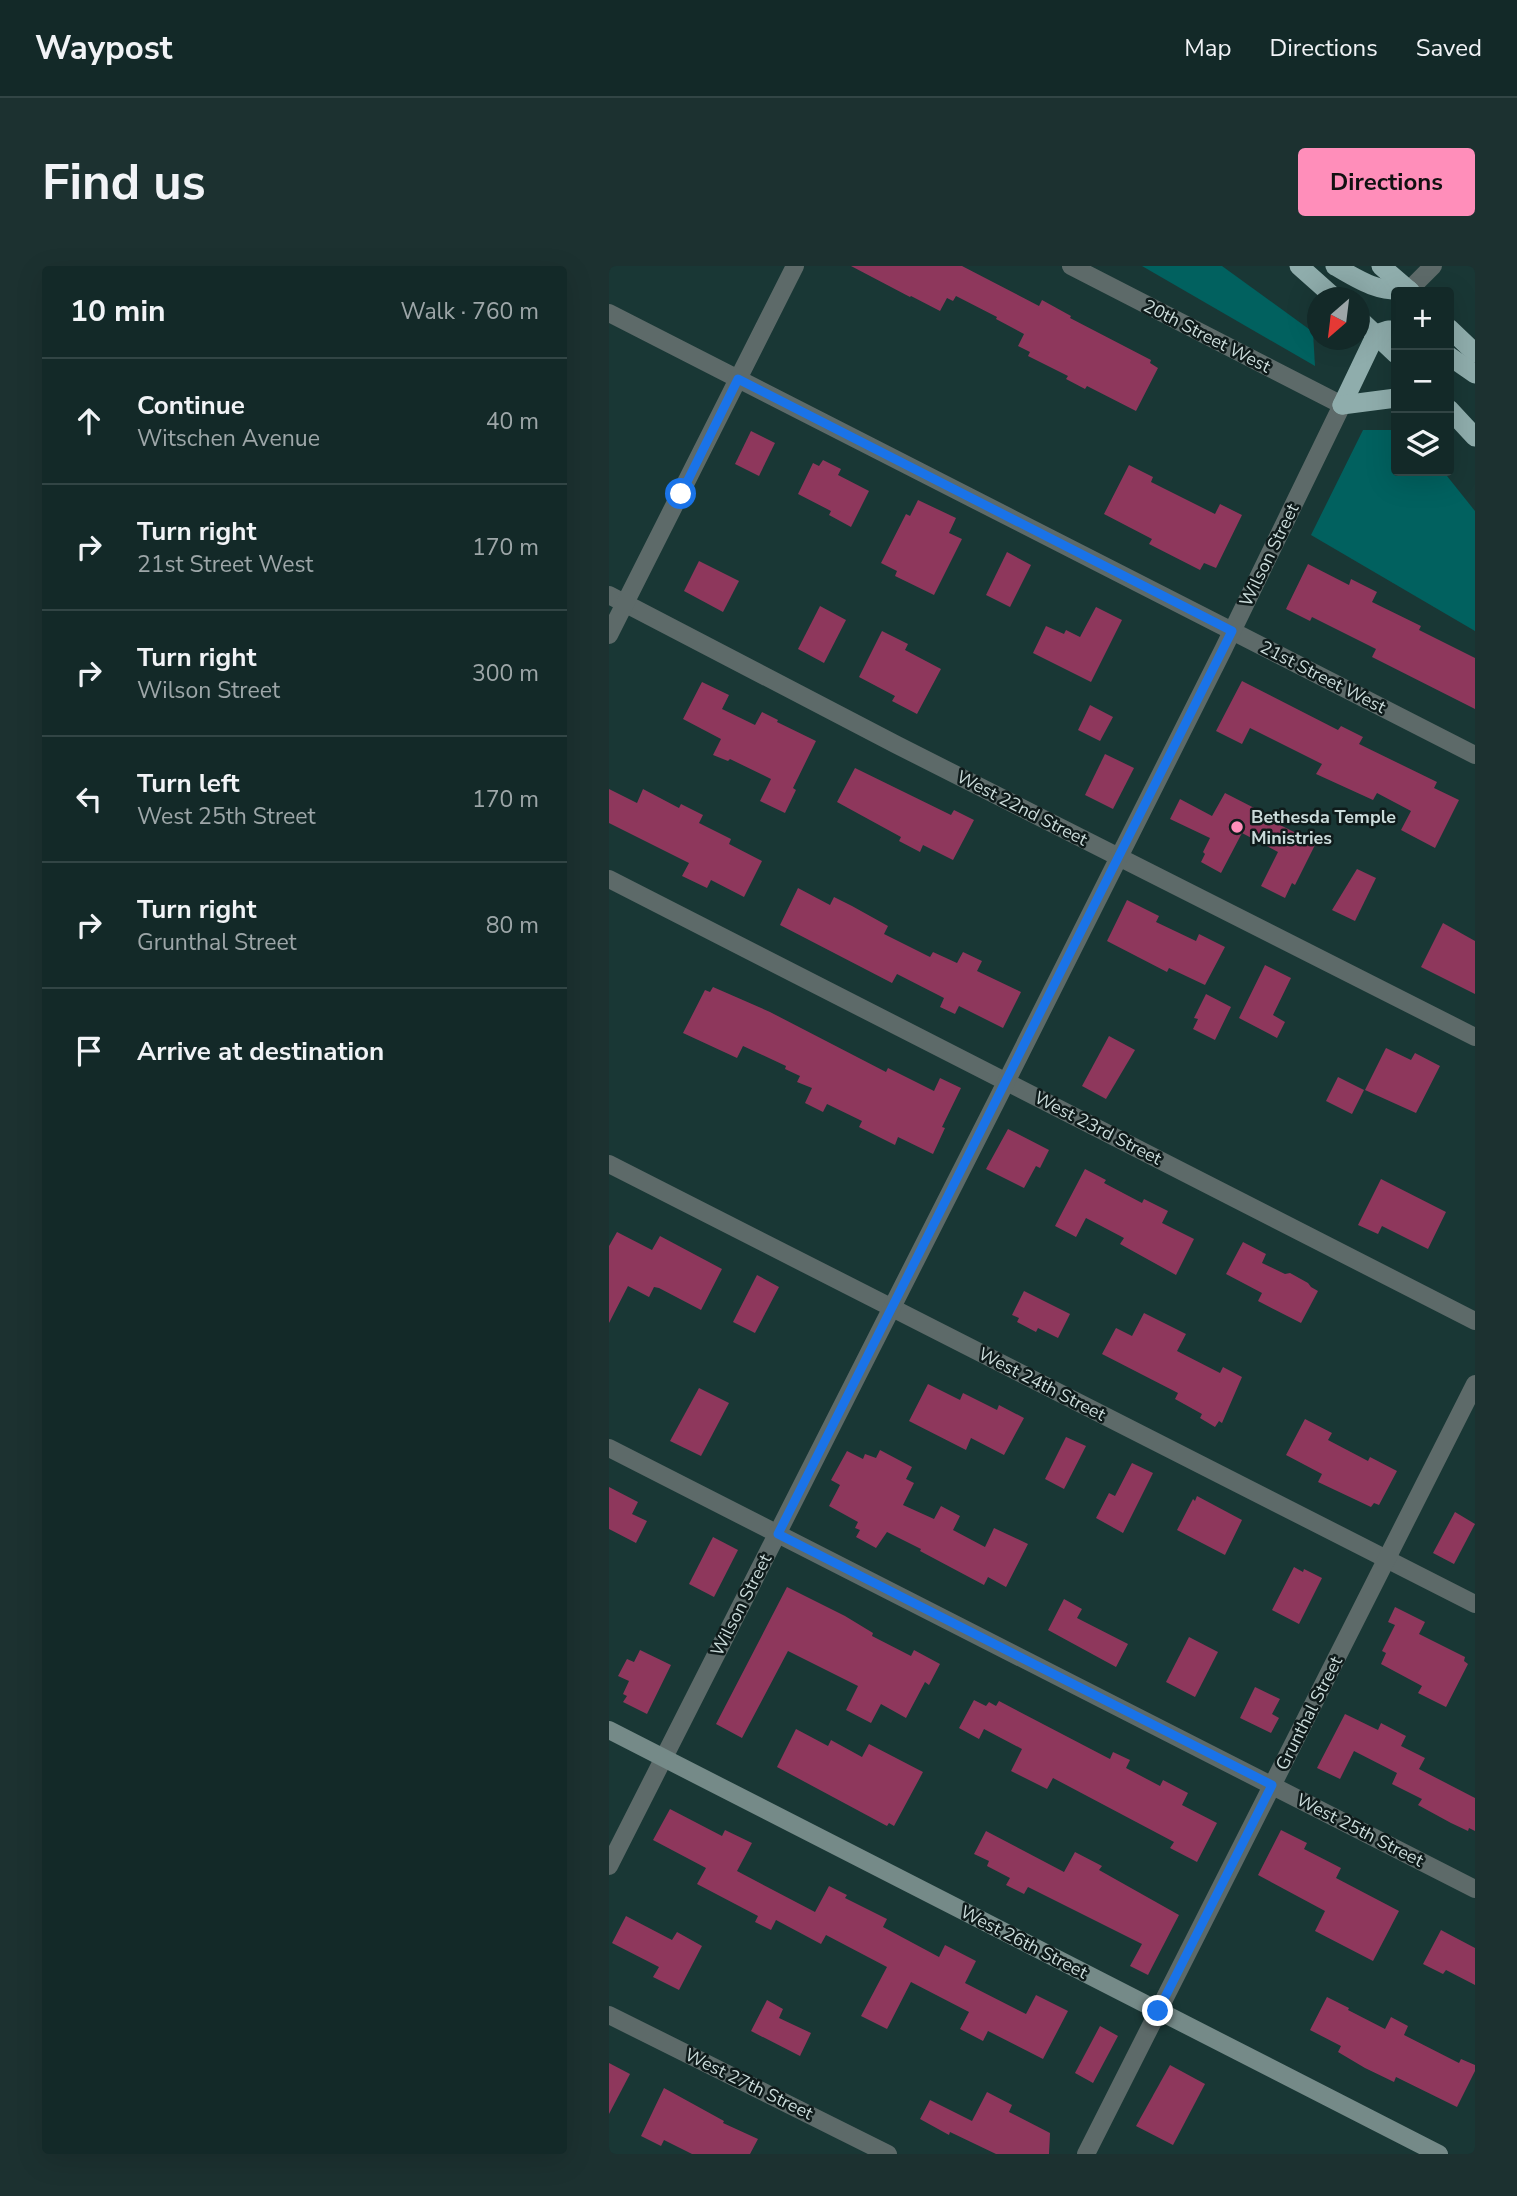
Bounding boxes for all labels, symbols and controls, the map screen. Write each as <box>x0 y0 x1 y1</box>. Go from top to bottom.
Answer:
text: Waypost <box>35 26 172 71</box>
text: Map <box>1184 32 1231 64</box>
text: Directions <box>1269 32 1378 64</box>
text: Saved <box>1416 32 1482 64</box>
button: Directions <box>1298 148 1475 216</box>
text: Find us <box>42 149 206 216</box>
north arrow <box>1307 287 1370 350</box>
map controls <box>1391 287 1454 476</box>
button: + <box>1391 287 1454 350</box>
text: 10 min <box>70 291 166 332</box>
street label: 20th Street West <box>1139 294 1275 379</box>
text: Walk · 760 m <box>400 296 539 327</box>
button: − <box>1391 350 1454 413</box>
text: Continue <box>137 388 245 423</box>
icon: ahead <box>70 402 108 440</box>
text: 40 m <box>486 406 539 437</box>
button: layers <box>1391 413 1454 476</box>
text: Witschen Avenue <box>137 423 320 454</box>
route start <box>665 478 696 509</box>
street label: Wilson Street <box>1234 499 1305 611</box>
text: Turn right <box>137 514 256 549</box>
icon: right <box>70 528 108 566</box>
text: 170 m <box>472 532 539 563</box>
text: 21st Street West <box>137 549 313 580</box>
street label: 21st Street West <box>1256 635 1391 719</box>
text: Turn right <box>137 640 256 675</box>
icon: right <box>70 654 108 692</box>
text: 300 m <box>472 658 539 689</box>
text: Wilson Street <box>137 675 280 706</box>
street label: West 22nd Street <box>952 765 1092 852</box>
text: Turn left <box>137 766 240 801</box>
icon: left <box>70 780 108 818</box>
text: 170 m <box>472 784 539 815</box>
text: West 25th Street <box>137 801 316 832</box>
place label: Bethesda Temple Ministries <box>1251 805 1396 850</box>
marker: Bethesda Temple Ministries <box>1229 819 1245 835</box>
text: Turn right <box>137 892 256 927</box>
icon: right <box>70 906 108 944</box>
text: 80 m <box>486 910 539 941</box>
text: Grunthal Street <box>137 927 297 958</box>
icon: arrive <box>70 1032 108 1070</box>
text: Arrive at destination <box>137 1034 384 1069</box>
street label: West 23rd Street <box>1030 1086 1166 1171</box>
street label: West 24th Street <box>974 1342 1110 1427</box>
street label: Wilson Street <box>705 1549 777 1660</box>
street label: Grunthal Street <box>1270 1651 1348 1774</box>
street label: West 25th Street <box>1292 1788 1428 1873</box>
street label: West 26th Street <box>956 1900 1092 1985</box>
route end <box>1142 1995 1173 2026</box>
street label: West 27th Street <box>681 2043 818 2126</box>

